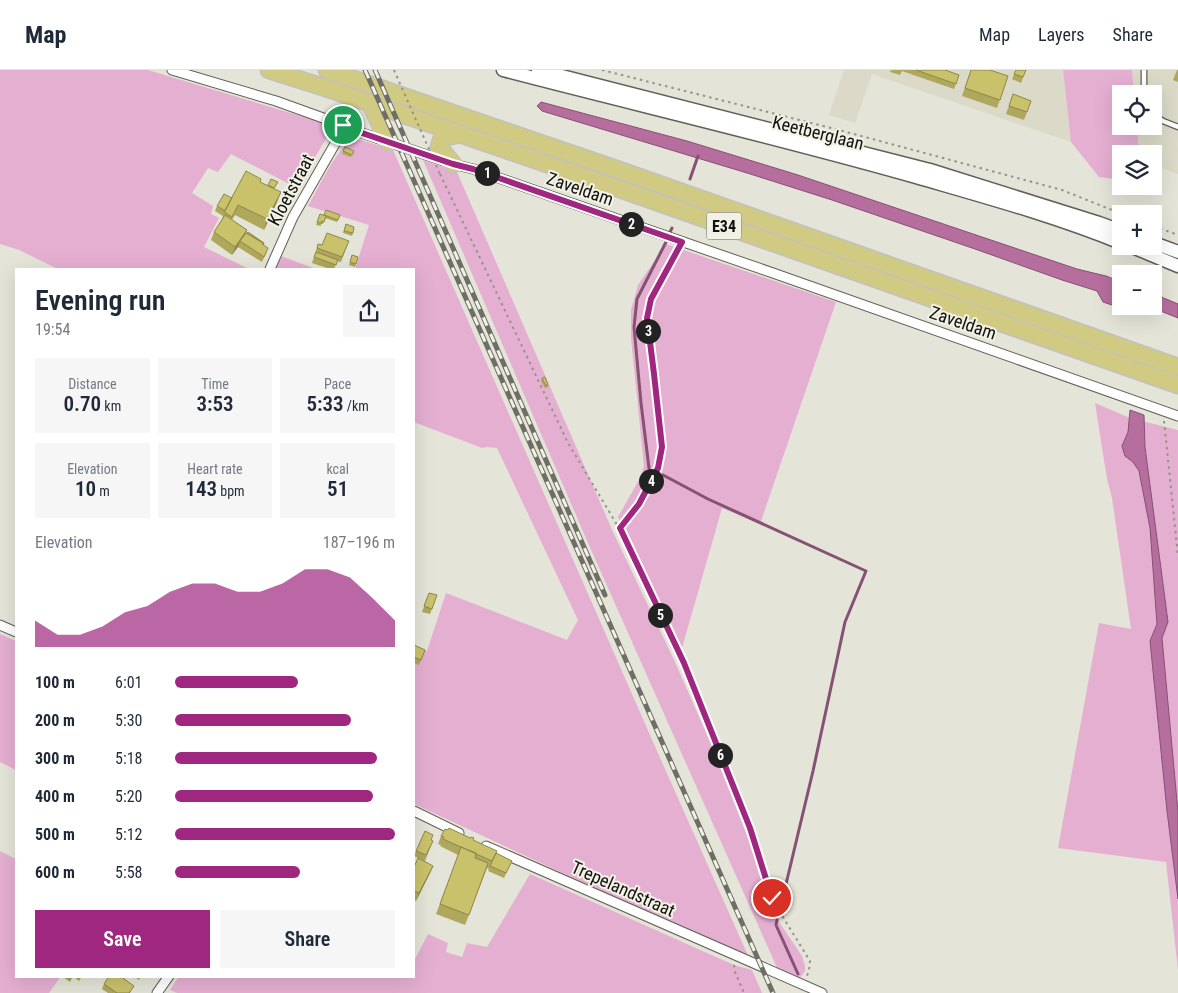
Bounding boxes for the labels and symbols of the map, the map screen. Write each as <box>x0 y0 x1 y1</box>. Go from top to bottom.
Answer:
pin <box>322 104 364 146</box>
street label: Keetberglaan <box>770 111 866 154</box>
street label: Kloetstraat <box>263 150 318 229</box>
pin: 1 <box>474 160 500 186</box>
street label: Zaveldam <box>544 167 616 210</box>
pin: 2 <box>618 212 644 236</box>
road number: E34 <box>706 212 742 240</box>
street label: Zaveldam <box>927 301 999 344</box>
pin: 3 <box>636 318 660 344</box>
pin: 4 <box>638 468 664 494</box>
pin: 5 <box>648 602 672 628</box>
pin: 6 <box>708 742 732 768</box>
street label: Trepelandstraat <box>568 856 678 921</box>
pin <box>751 877 793 919</box>

